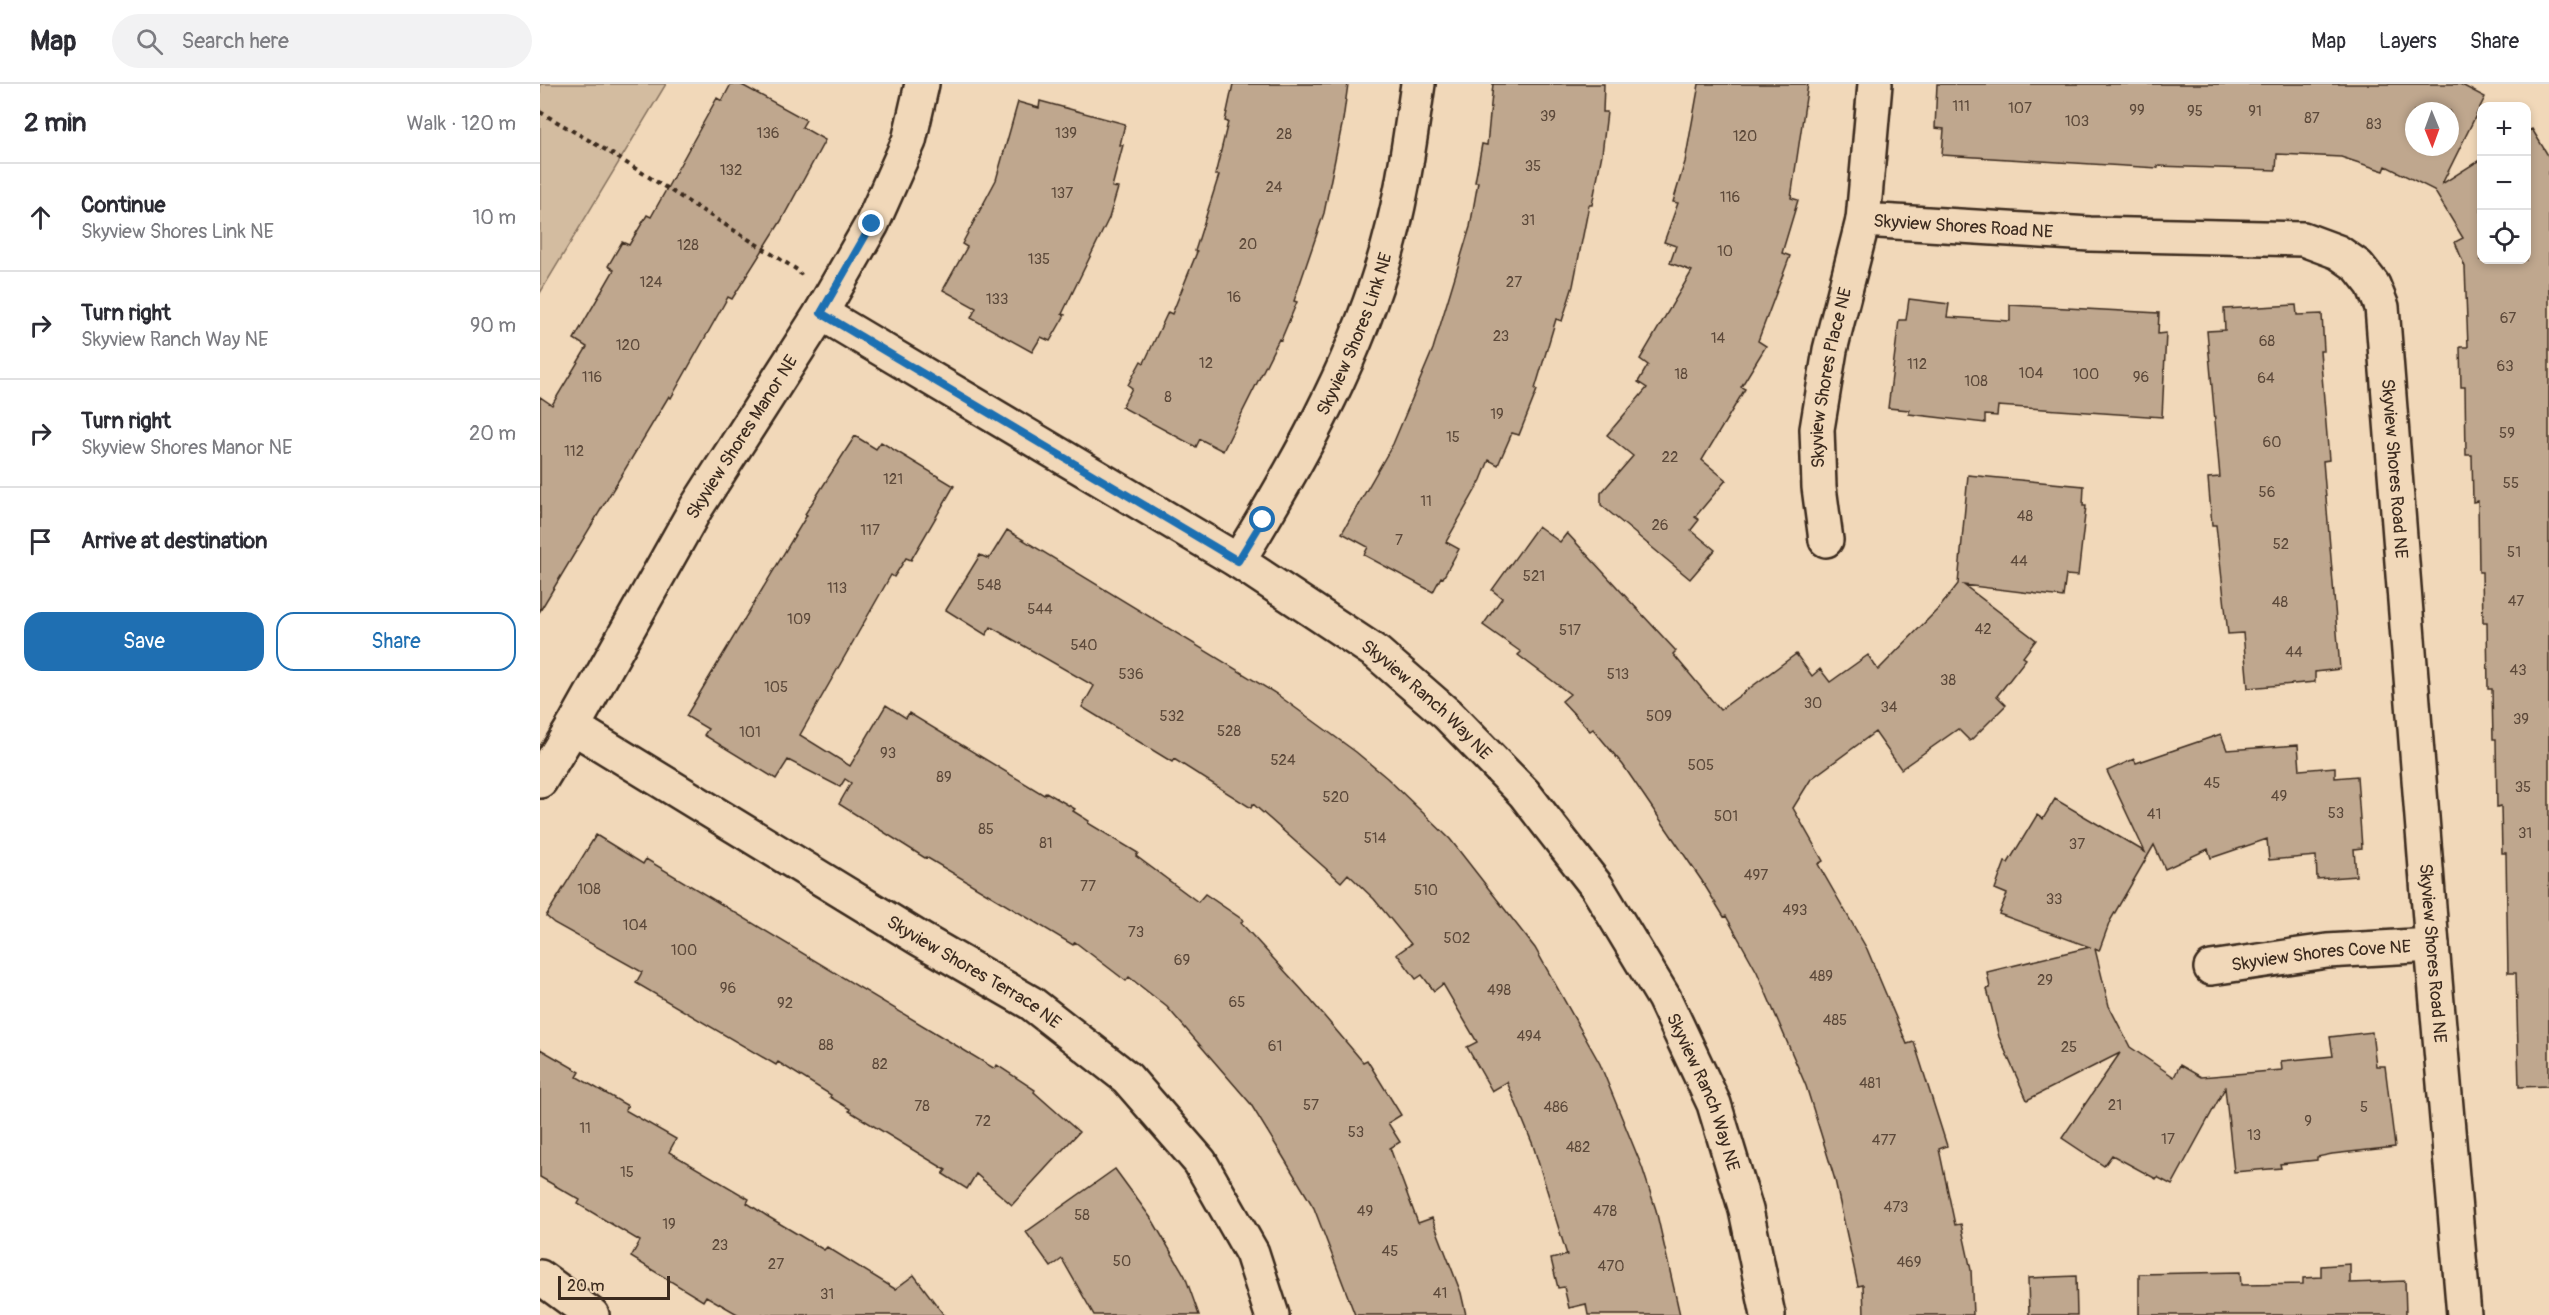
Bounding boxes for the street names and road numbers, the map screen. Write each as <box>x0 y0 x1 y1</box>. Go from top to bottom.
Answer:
street label: Skyview Shores Road NE <box>1873 209 2054 243</box>
street label: Skyview Shores Link NE <box>1311 250 1397 419</box>
street label: Skyview Shores Place NE <box>1805 285 1857 469</box>
street label: Skyview Shores Manor NE <box>681 350 803 523</box>
street label: Skyview Shores Road NE <box>2376 378 2413 560</box>
street label: Skyview Ranch Way NE <box>1357 634 1497 765</box>
street label: Skyview Shores Road NE <box>2414 863 2452 1044</box>
street label: Skyview Shores Terrace NE <box>883 910 1066 1034</box>
street label: Skyview Shores Cove NE <box>2230 935 2412 976</box>
street label: Skyview Ranch Way NE <box>1661 1009 1745 1174</box>

